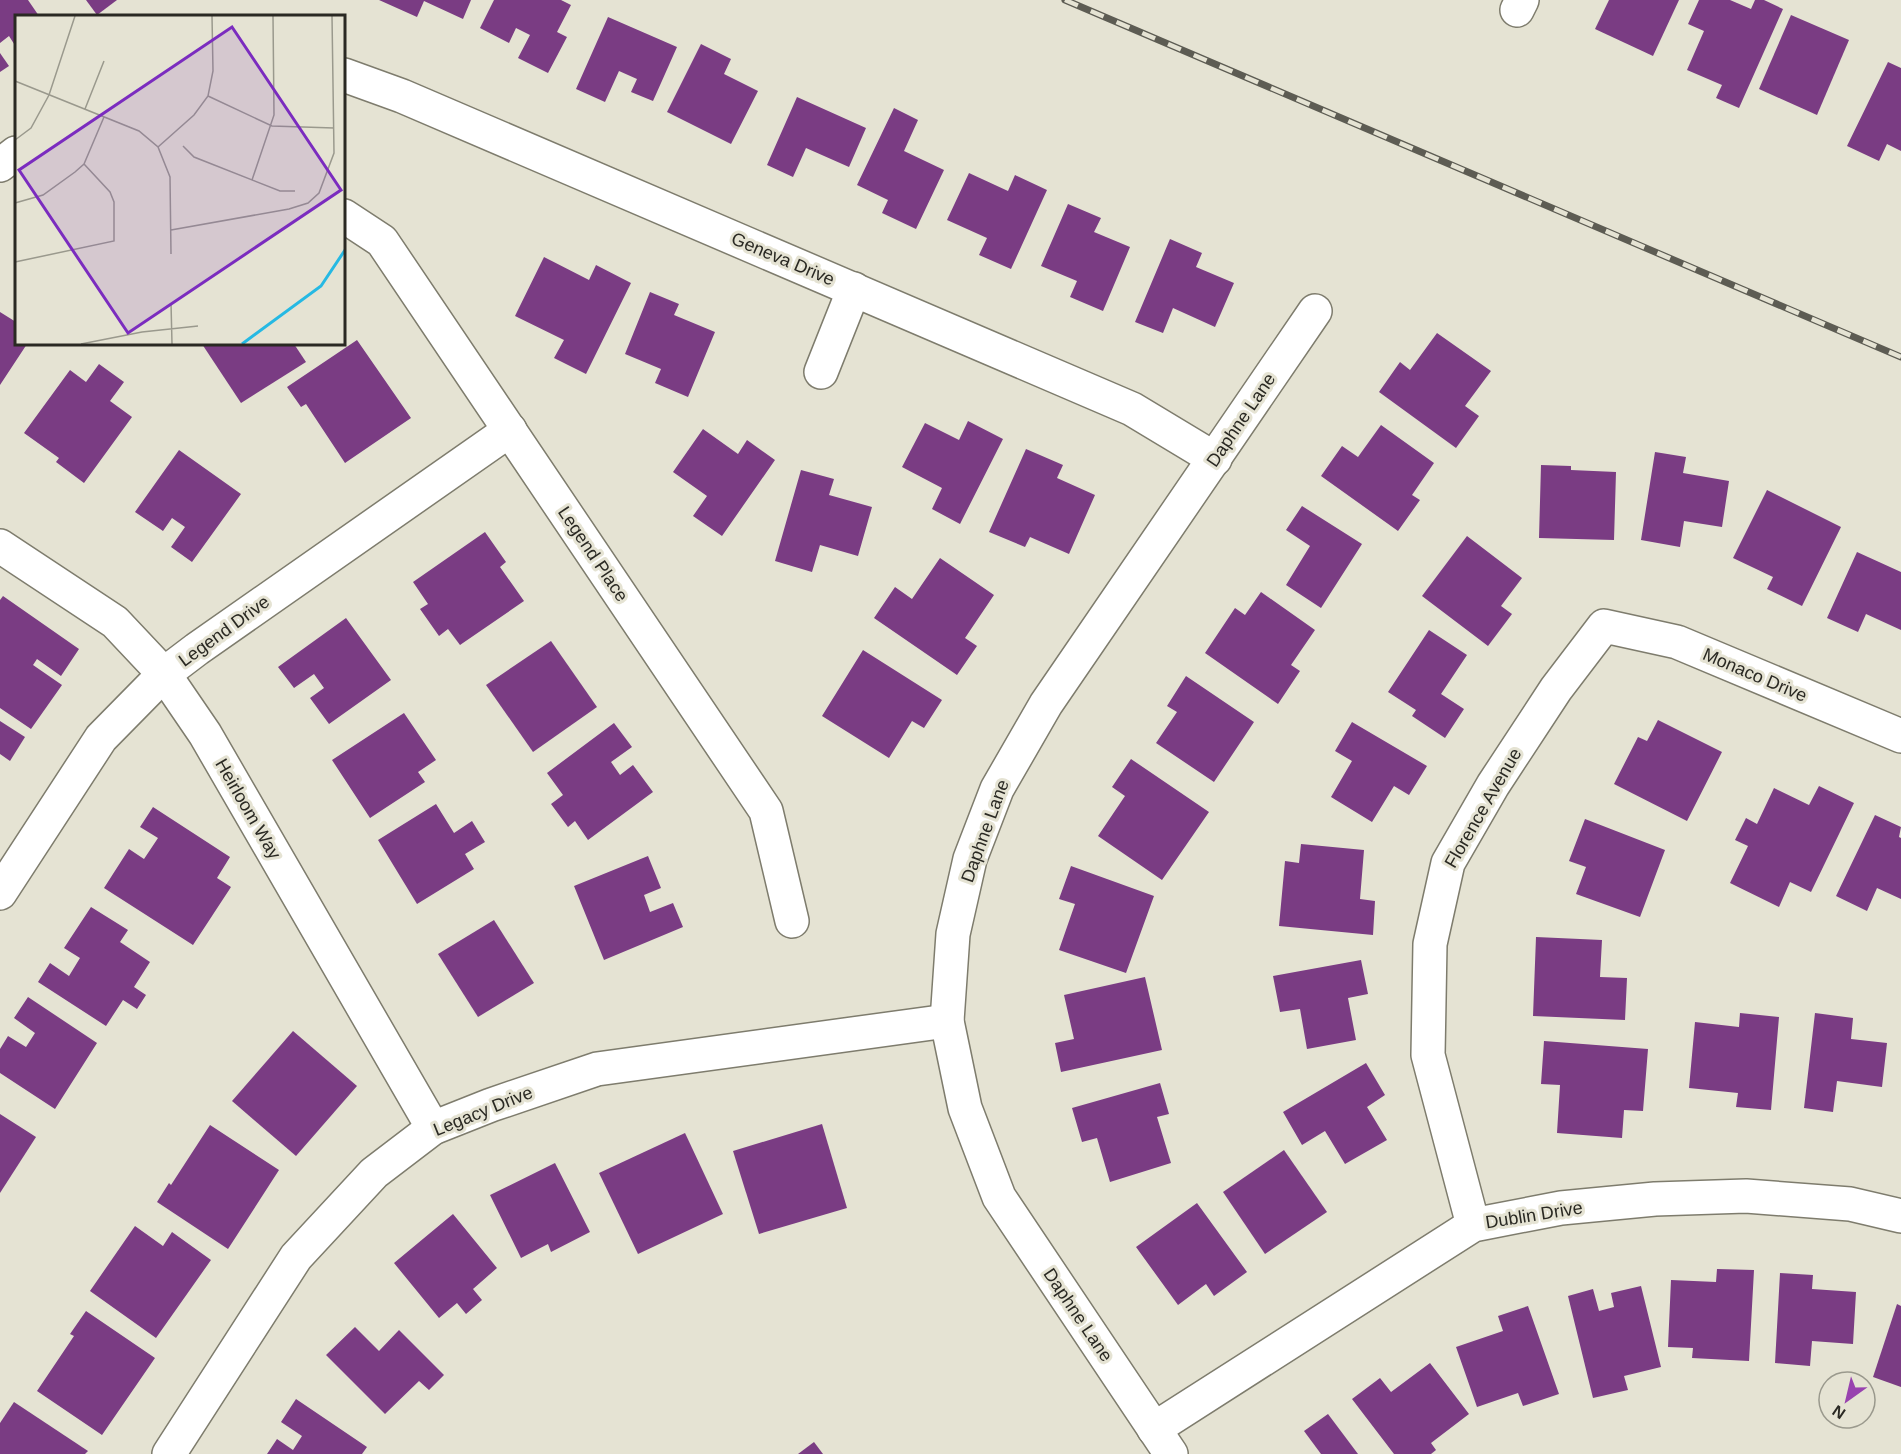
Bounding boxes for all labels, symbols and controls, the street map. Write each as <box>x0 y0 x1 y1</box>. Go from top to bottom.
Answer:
inset map <box>15 15 345 345</box>
street label: Geneva Drive <box>728 228 838 290</box>
street label: Daphne Lane <box>1202 370 1280 470</box>
street label: Legend Place <box>554 503 632 605</box>
street label: Legend Drive <box>175 591 273 671</box>
street label: Monaco Drive <box>1700 644 1810 706</box>
street label: Florence Avenue <box>1441 745 1525 871</box>
street label: Heirloom Way <box>211 755 285 863</box>
street label: Daphne Lane <box>957 777 1013 885</box>
street label: Legacy Drive <box>431 1082 535 1140</box>
street label: Dublin Drive <box>1484 1197 1584 1233</box>
street label: Daphne Lane <box>1039 1265 1117 1365</box>
north arrow <box>1817 1370 1877 1430</box>
text: N <box>1829 1402 1848 1422</box>

